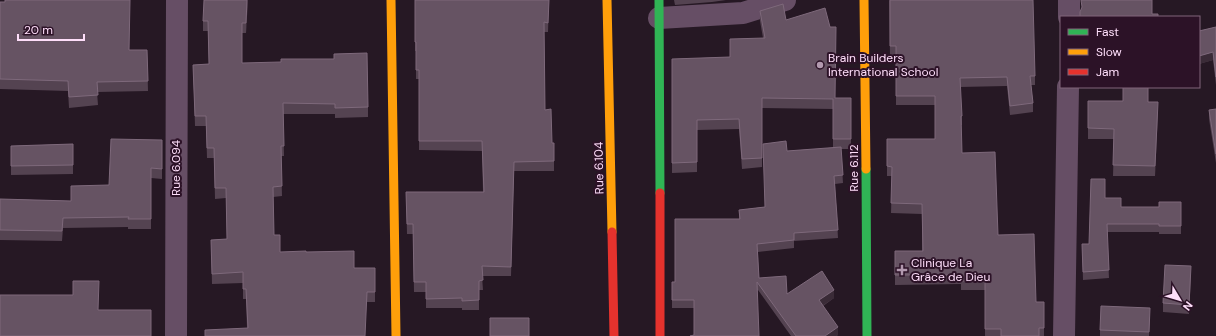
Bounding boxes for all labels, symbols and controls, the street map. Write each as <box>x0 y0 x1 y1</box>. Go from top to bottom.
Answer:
scale bar <box>18 16 84 42</box>
legend <box>1060 16 1200 88</box>
text: 20 m <box>24 22 53 38</box>
text: Fast <box>1096 24 1119 40</box>
text: Slow <box>1096 44 1122 60</box>
place label: Brain Builders International School <box>828 50 938 80</box>
marker: Brain Builders International School <box>815 60 825 70</box>
text: Jam <box>1096 64 1119 80</box>
street label: Rue 6.094 <box>168 140 184 196</box>
street label: Rue 6.104 <box>591 142 607 194</box>
street label: Rue 6.112 <box>846 144 862 192</box>
place label: Clinique La Grâce de Dieu <box>911 255 990 285</box>
marker: Clinique La Grâce de Dieu <box>896 264 908 276</box>
north arrow <box>1160 280 1200 320</box>
text: N <box>1180 299 1196 314</box>

